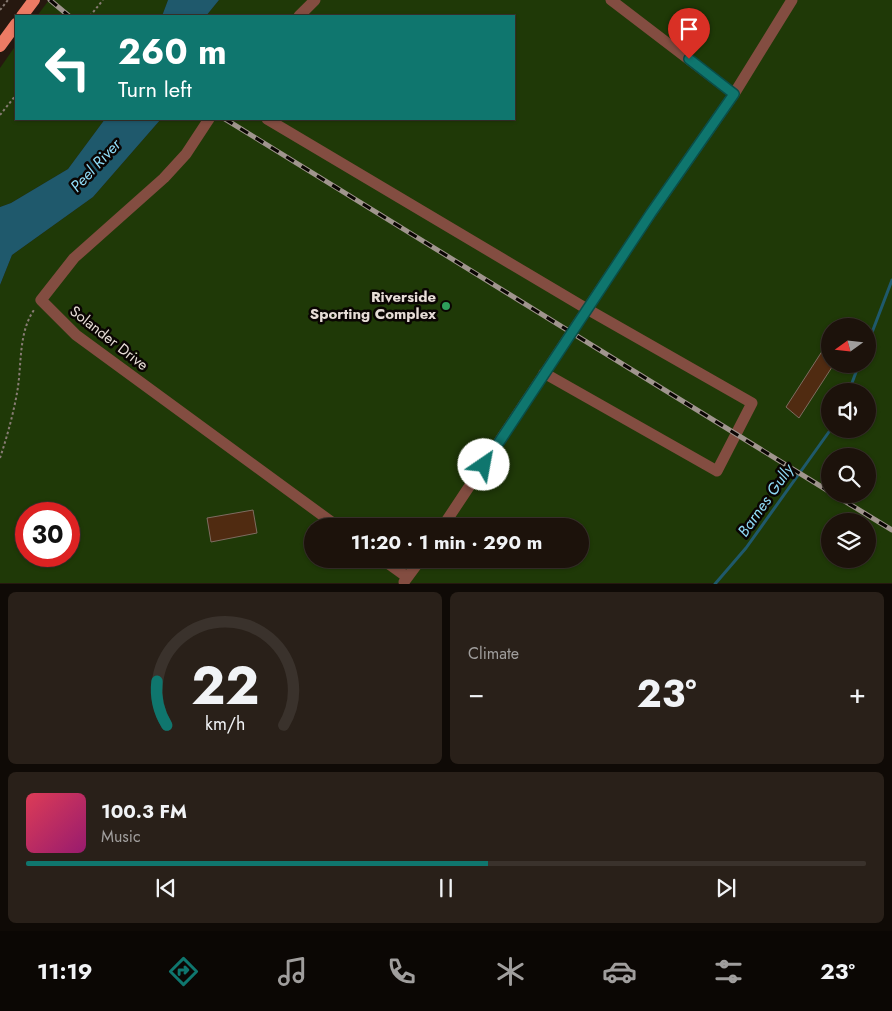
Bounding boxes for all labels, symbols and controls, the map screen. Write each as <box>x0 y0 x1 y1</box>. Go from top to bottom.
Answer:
pin <box>668 8 710 59</box>
icon: arrive <box>675 15 703 43</box>
text: 260 m <box>118 27 227 77</box>
icon: left <box>35 35 100 100</box>
text: Turn left <box>118 73 192 105</box>
water label: Peel River <box>65 132 127 197</box>
place label: Riverside Sporting Complex <box>310 286 436 325</box>
street label: Solander Drive <box>65 300 153 376</box>
marker: Riverside Sporting Complex <box>440 300 452 312</box>
north arrow <box>821 318 876 372</box>
map controls <box>821 318 876 568</box>
button: sound <box>821 383 876 438</box>
position arrow <box>457 438 509 490</box>
button: search <box>821 448 876 503</box>
water label: Barnes Gully <box>732 458 800 541</box>
speed limit sign: 30 <box>15 502 80 567</box>
button: layers <box>821 513 876 568</box>
text: 11:20 · 1 min · 290 m <box>351 529 542 556</box>
text: Climate <box>468 642 519 665</box>
text: 22 <box>191 648 259 724</box>
text: 23° <box>637 666 697 721</box>
text: − <box>468 673 485 714</box>
text: + <box>849 673 866 714</box>
text: km/h <box>205 711 245 737</box>
text: 100.3 FM <box>101 798 187 825</box>
text: Music <box>101 825 141 848</box>
icon: previous <box>152 874 180 902</box>
icon: pause <box>432 874 460 902</box>
icon: next <box>712 874 740 902</box>
icon: directions <box>166 954 201 989</box>
icon: music <box>275 954 310 989</box>
icon: phone <box>384 954 419 989</box>
icon: climate <box>493 954 528 989</box>
icon: car <box>602 954 637 989</box>
icon: filters <box>711 954 746 989</box>
text: 11:19 <box>37 955 92 987</box>
text: 23° <box>820 955 855 987</box>

